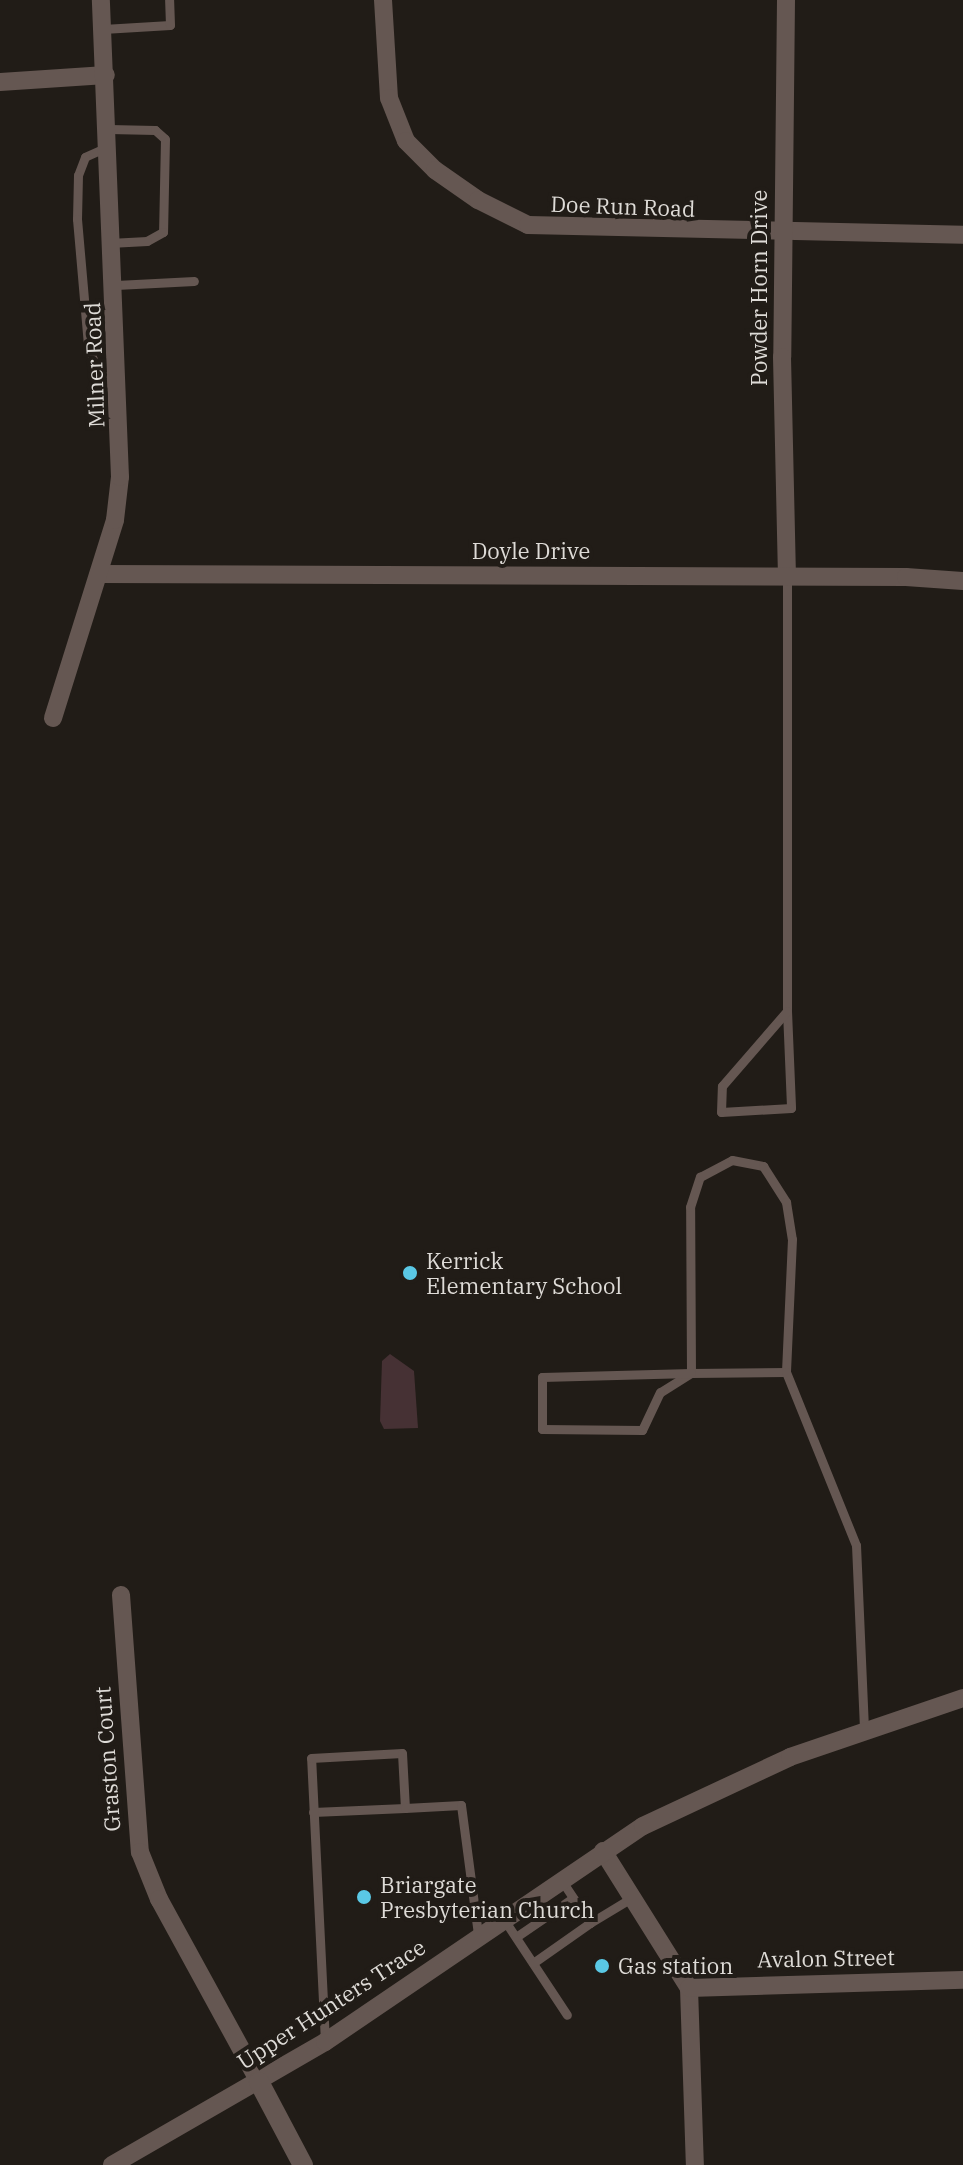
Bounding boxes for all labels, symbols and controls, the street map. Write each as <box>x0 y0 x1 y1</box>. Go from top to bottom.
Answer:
street label: Doe Run Road <box>550 190 696 222</box>
street label: Powder Horn Drive <box>746 190 772 386</box>
street label: Milner Road <box>79 302 109 428</box>
street label: Doyle Drive <box>472 538 590 564</box>
place label: Kerrick Elementary School <box>426 1247 622 1298</box>
marker: Kerrick Elementary School <box>401 1264 419 1282</box>
street label: Graston Court <box>89 1686 125 1832</box>
place label: Briargate Presbyterian Church <box>380 1871 594 1922</box>
marker: Briargate Presbyterian Church <box>355 1888 373 1906</box>
street label: Upper Hunters Trace <box>232 1933 430 2075</box>
street label: Avalon Street <box>757 1944 895 1972</box>
place label: Gas station <box>618 1953 733 1979</box>
marker: Gas station <box>593 1957 611 1975</box>

